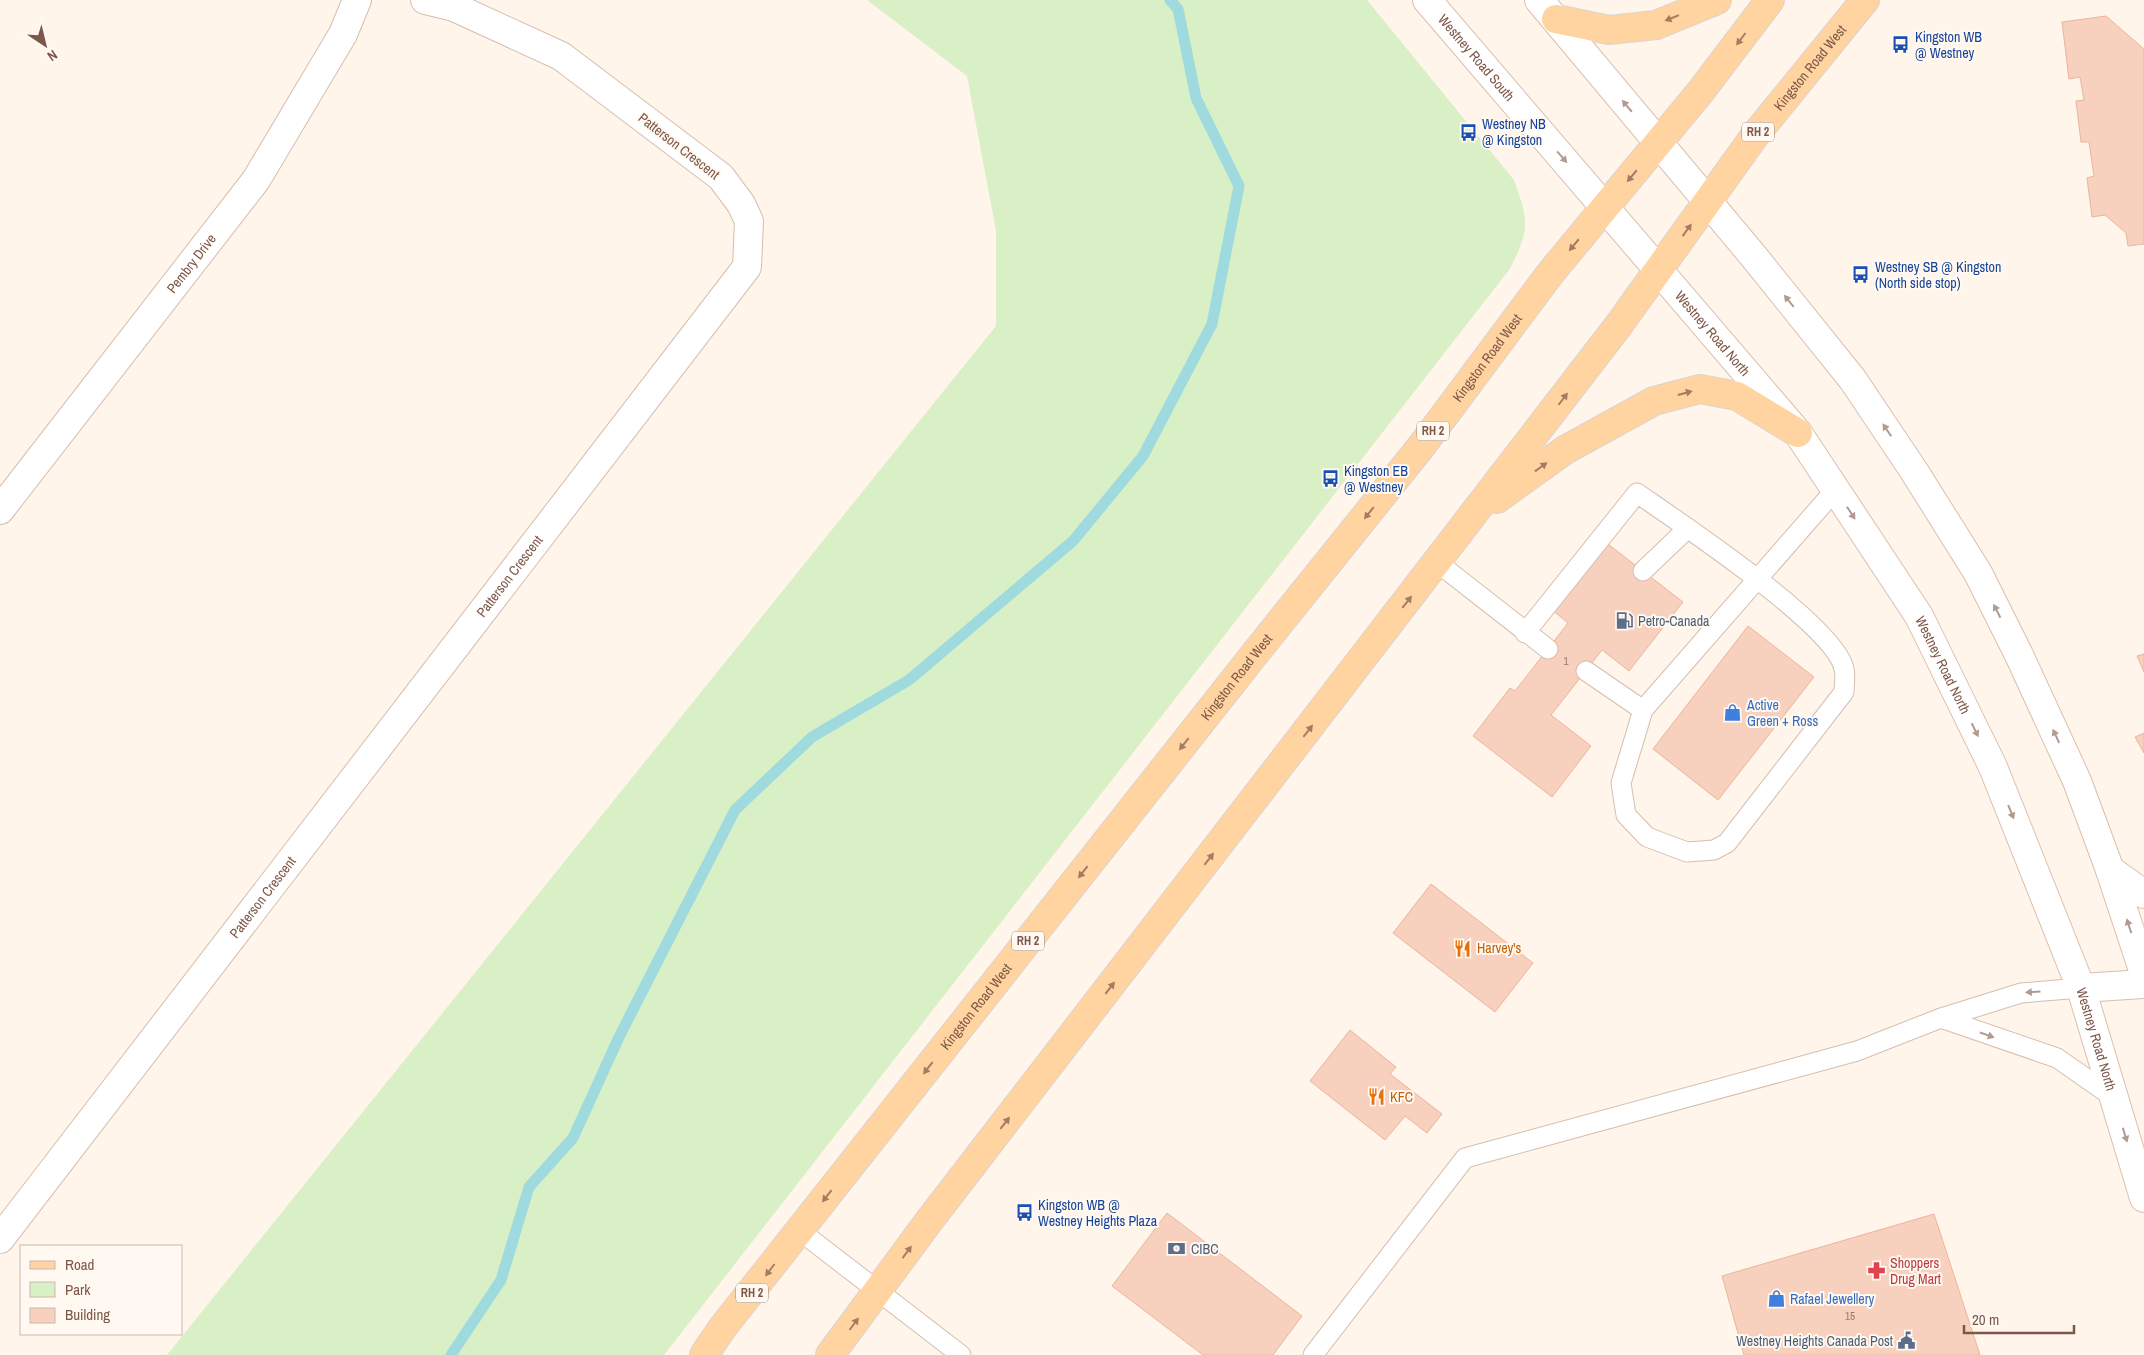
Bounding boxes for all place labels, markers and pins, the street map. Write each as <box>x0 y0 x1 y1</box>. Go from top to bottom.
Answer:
place label: Kingston WB @ Westney <box>1915 28 1982 62</box>
bus stop icon: Kingston WB @ Westney <box>1891 35 1911 55</box>
place label: Westney NB @ Kingston <box>1482 115 1546 149</box>
bus stop icon: Westney NB @ Kingston <box>1458 122 1478 142</box>
place label: Westney SB @ Kingston (North side stop) <box>1875 258 2001 292</box>
bus stop icon: Westney SB @ Kingston (North side stop) <box>1851 265 1871 285</box>
place label: Kingston EB @ Westney <box>1344 462 1408 496</box>
bus stop icon: Kingston EB @ Westney <box>1320 469 1340 489</box>
fuel station icon: Petro-Canada <box>1614 611 1634 631</box>
place label: Petro-Canada <box>1638 612 1710 630</box>
place label: Active Green + Ross <box>1746 696 1818 730</box>
shop icon: Active Green + Ross <box>1723 703 1743 723</box>
restaurant icon: Harvey's <box>1453 938 1473 958</box>
place label: Harvey's <box>1477 939 1522 957</box>
restaurant icon: KFC <box>1366 1087 1386 1107</box>
place label: KFC <box>1390 1088 1413 1106</box>
place label: Kingston WB @ Westney Heights Plaza <box>1038 1196 1158 1230</box>
bus stop icon: Kingston WB @ Westney Heights Plaza <box>1014 1203 1034 1223</box>
bank icon: CIBC <box>1167 1239 1187 1259</box>
place label: CIBC <box>1191 1240 1218 1258</box>
place label: Shoppers Drug Mart <box>1890 1254 1941 1288</box>
pharmacy icon: Shoppers Drug Mart <box>1866 1261 1886 1281</box>
shop icon: Rafael Jewellery <box>1766 1289 1786 1309</box>
place label: Rafael Jewellery <box>1790 1290 1874 1308</box>
public building icon: Westney Heights Canada Post <box>1897 1331 1917 1351</box>
place label: Westney Heights Canada Post <box>1736 1332 1893 1350</box>

